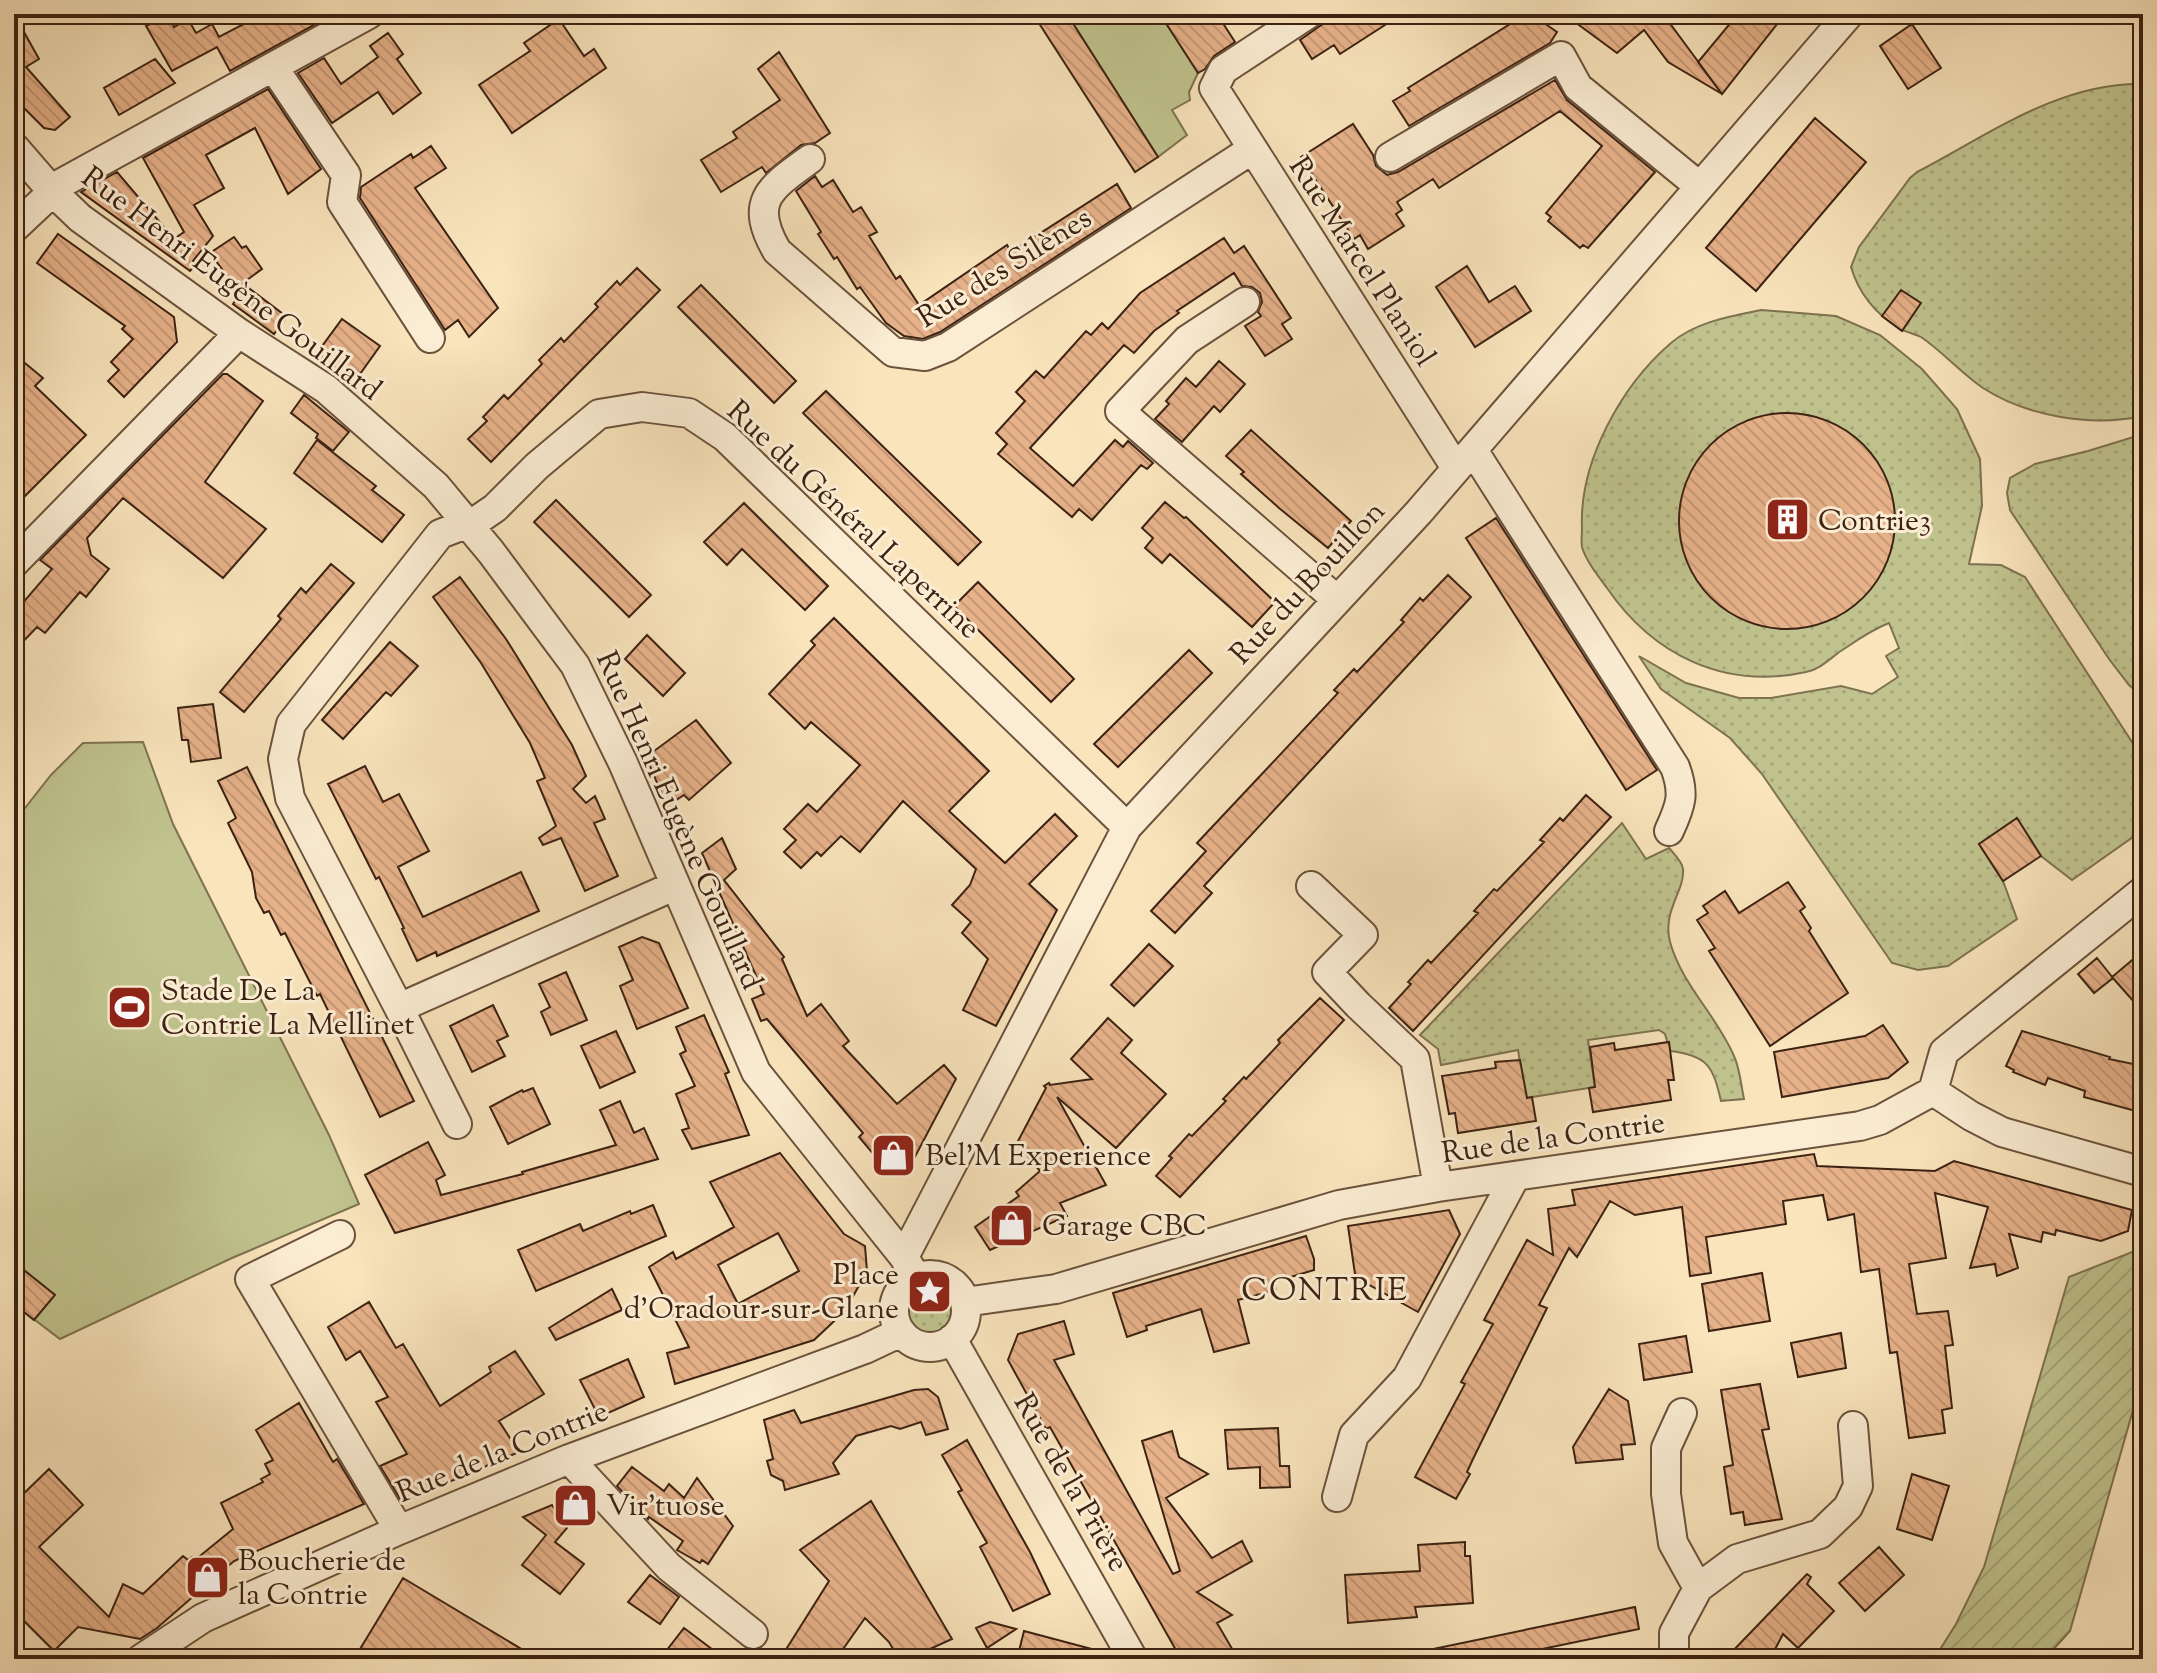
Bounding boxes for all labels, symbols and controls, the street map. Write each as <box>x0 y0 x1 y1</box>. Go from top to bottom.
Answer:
street label: Rue Marcel Planiol <box>1277 149 1445 376</box>
street label: Rue Henri Eugène Gouillard <box>71 158 390 412</box>
street label: Rue des Silènes <box>910 198 1101 340</box>
street label: Rue du Général Laperrine <box>716 392 989 650</box>
street label: Rue du Bouillon <box>1221 492 1396 675</box>
building icon: Contrie3 <box>1763 496 1811 544</box>
place label: Contrie3 <box>1818 501 1931 544</box>
street label: Rue Henri Eugène Gouillard <box>584 645 772 997</box>
place label: Stade De La Contrie La Mellinet <box>161 971 414 1048</box>
sports icon: Stade De La Contrie La Mellinet <box>106 983 154 1031</box>
street label: Rue de la Contrie <box>1439 1103 1668 1176</box>
shop icon: Bel'M Experience <box>870 1131 918 1179</box>
place label: Bel'M Experience <box>925 1136 1151 1179</box>
shop icon: Garage CBC <box>987 1201 1035 1249</box>
place label: Garage CBC <box>1042 1206 1207 1249</box>
place label: Place d'Oradour-sur-Glane <box>624 1255 899 1332</box>
place icon: Place d'Oradour-sur-Glane <box>906 1267 954 1315</box>
district label: CONTRIE <box>1241 1269 1409 1315</box>
street label: Rue de la Prière <box>1001 1386 1138 1580</box>
street label: Rue de la Contrie <box>391 1391 615 1515</box>
shop icon: Vir'tuose <box>551 1481 599 1529</box>
place label: Vir'tuose <box>606 1486 725 1529</box>
place label: Boucherie de la Contrie <box>238 1541 406 1618</box>
shop icon: Boucherie de la Contrie <box>183 1553 231 1601</box>

